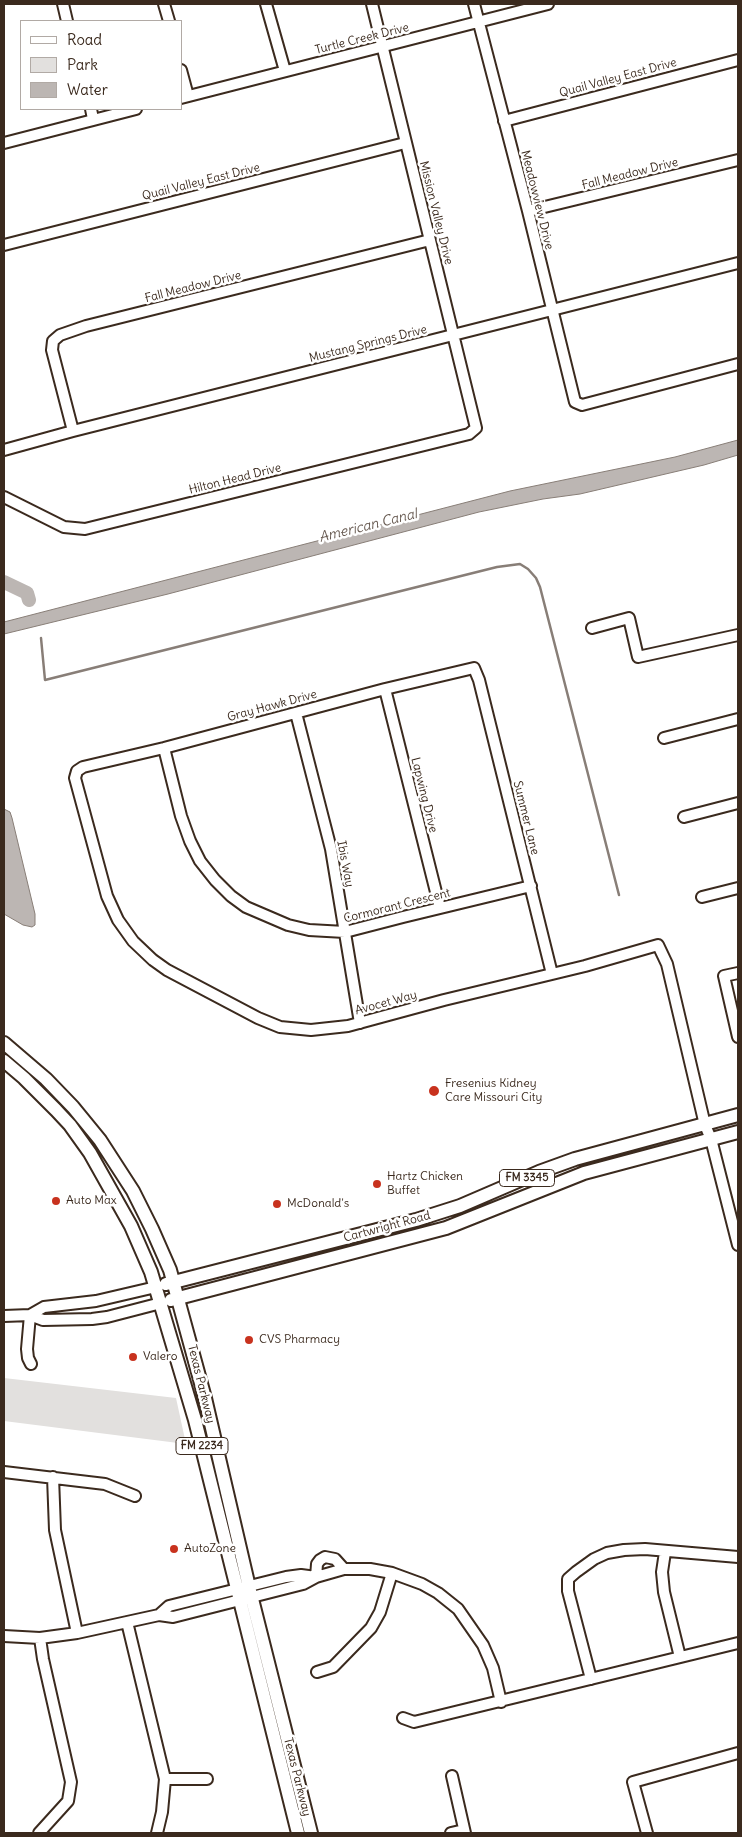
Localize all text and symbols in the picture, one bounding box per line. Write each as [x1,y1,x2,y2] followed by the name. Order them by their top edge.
[20,20,182,110] legend
[314,20,410,58] street label: Turtle Creek Drive
[67,30,102,49] text: Road
[67,55,98,74] text: Park
[558,55,678,101] street label: Quail Valley East Drive
[67,80,108,99] text: Water
[518,149,556,251] street label: Meadowview Drive
[580,155,680,193] street label: Fall Meadow Drive
[141,160,261,204] street label: Quail Valley East Drive
[416,160,456,266] street label: Mission Valley Drive
[143,268,243,306] street label: Fall Meadow Drive
[308,322,428,366] street label: Mustang Springs Drive
[187,461,283,497] street label: Hilton Head Drive
[317,506,419,546] water label: American Canal
[226,687,318,725] street label: Gray Hawk Drive
[408,756,440,834] street label: Lapwing Drive
[510,780,542,856] street label: Summer Lane
[333,840,357,888] street label: Ibis Way
[342,886,452,926] street label: Cormorant Crescent
[353,988,419,1018] street label: Avocet Way
[445,1077,542,1105] place label: Fresenius Kidney Care Missouri City
[427,1084,441,1098] marker: Fresenius Kidney Care Missouri City
[387,1170,463,1198] place label: Hartz Chicken Buffet
[500,1170,554,1186] road number: FM 3345
[371,1178,383,1190] marker: Hartz Chicken Buffet
[66,1194,117,1208] place label: Auto Max
[50,1195,62,1207] marker: Auto Max
[287,1197,349,1211] place label: McDonald's
[271,1198,283,1210] marker: McDonald's
[342,1209,432,1245] street label: Cartwright Road
[259,1333,340,1347] place label: CVS Pharmacy
[243,1334,255,1346] marker: CVS Pharmacy
[184,1343,218,1425] street label: Texas Parkway
[143,1350,178,1364] place label: Valero
[127,1351,139,1363] marker: Valero
[176,1438,228,1454] road number: FM 2234
[184,1542,236,1556] place label: AutoZone
[168,1543,180,1555] marker: AutoZone
[280,1736,314,1818] street label: Texas Parkway

